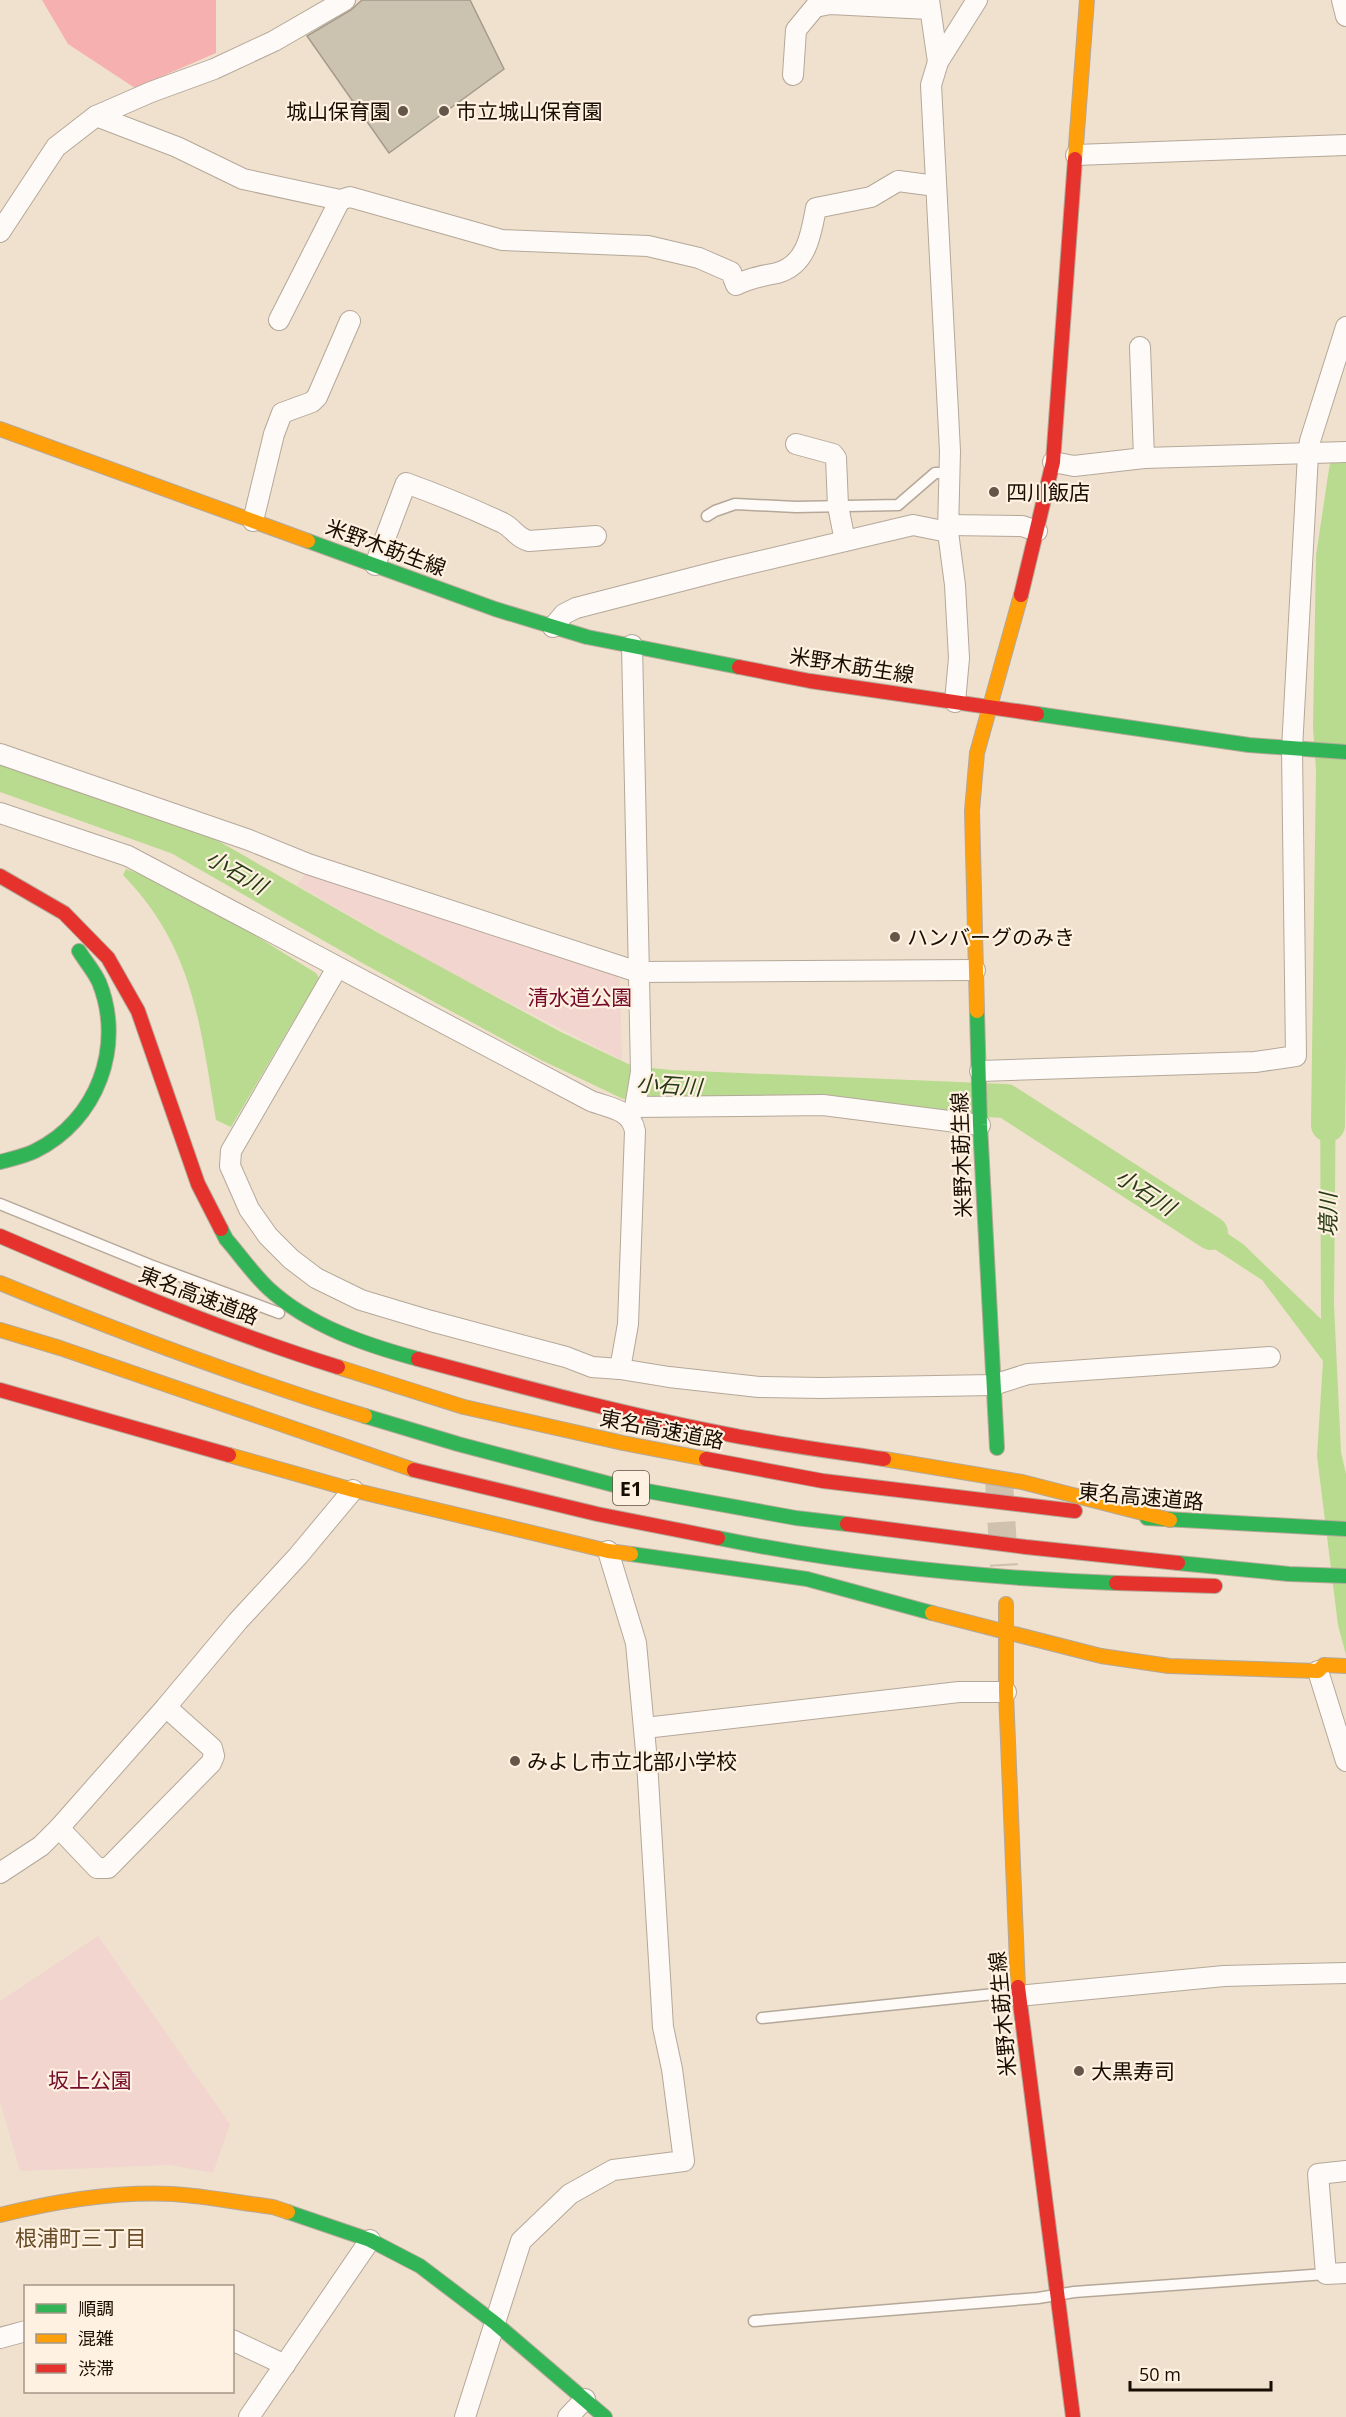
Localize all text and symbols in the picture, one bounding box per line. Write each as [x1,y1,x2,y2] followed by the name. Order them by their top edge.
[286,97,391,125] place label: 城山保育園
[456,97,603,125] place label: 市立城山保育園
[396,104,410,118] marker: 城山保育園
[437,104,451,118] marker: 市立城山保育園
[1006,478,1090,506] place label: 四川飯店
[987,485,1001,499] marker: 四川飯店
[322,512,450,582] street label: 米野木莇生線
[788,641,916,689] street label: 米野木莇生線
[201,842,275,901] water label: 小石川
[907,923,1075,951] place label: ハンバーグのみき
[888,930,902,944] marker: ハンバーグのみき
[528,983,633,1011] park label: 清水道公園
[635,1067,705,1101] water label: 小石川
[945,1092,977,1218] street label: 米野木莇生線
[1110,1160,1184,1223] water label: 小石川
[1312,1191,1342,1237] water label: 境川
[135,1259,263,1331] street label: 東名高速道路
[597,1403,727,1455] street label: 東名高速道路
[613,1471,649,1505] road number: E1
[1077,1477,1205,1515] street label: 東名高速道路
[527,1747,737,1775] place label: みよし市立北部小学校
[508,1754,522,1768] marker: みよし市立北部小学校
[983,1950,1021,2078] street label: 米野木莇生線
[1091,2057,1175,2085] place label: 大黒寿司
[1072,2064,1086,2078] marker: 大黒寿司
[48,2066,132,2094] park label: 坂上公園
[15,2222,147,2252] district label: 根浦町三丁目
[24,2285,234,2393] legend
[78,2296,114,2320] text: 順調
[78,2326,114,2350] text: 混雑
[1130,2354,1271,2392] scale bar
[78,2356,114,2380] text: 渋滞
[1139,2362,1181,2386] text: 50 m

